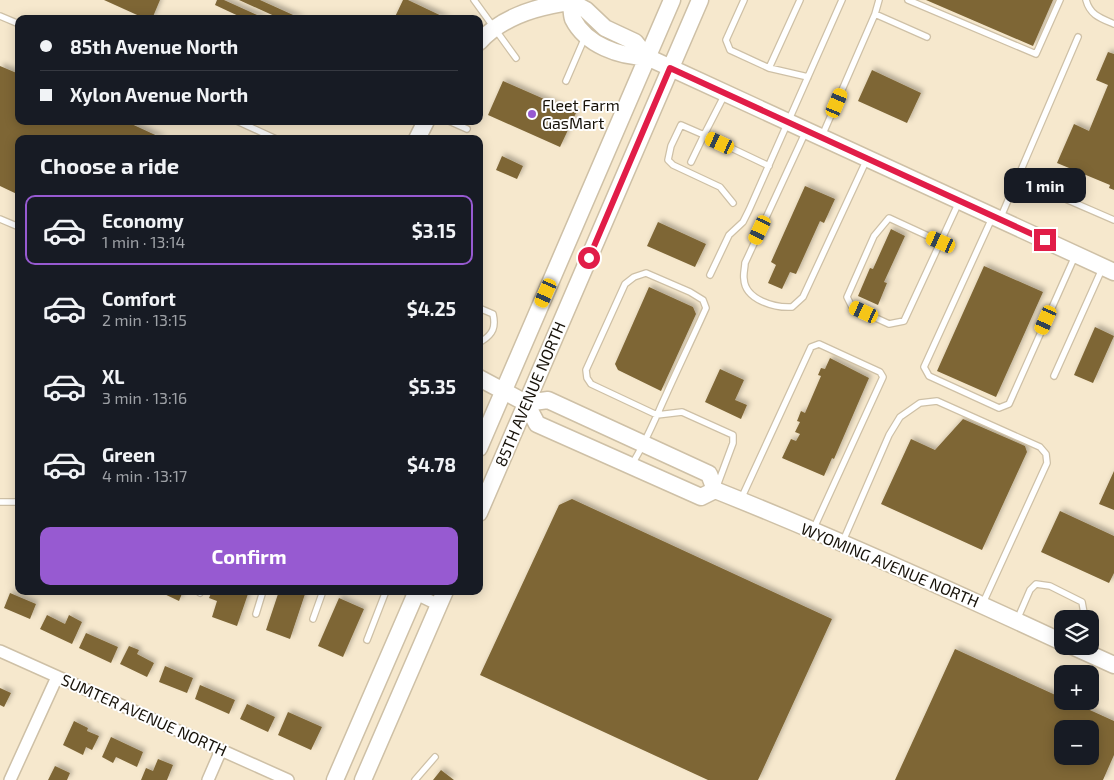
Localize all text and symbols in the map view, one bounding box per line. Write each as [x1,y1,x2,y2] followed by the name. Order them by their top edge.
[70,35,238,58] text: 85th Avenue North
[70,83,248,106] text: Xylon Avenue North
[824,86,849,120] car
[542,95,620,132] place label: Fleet Farm GasMart
[526,108,538,120] marker: Fleet Farm GasMart
[703,130,736,156] car
[40,152,179,178] text: Choose a ride
[1004,168,1086,202] callout: 1 min
[1026,176,1064,195] text: 1 min
[42,208,87,253] icon: car
[102,209,184,232] text: Economy
[746,213,773,247] car
[412,219,456,242] text: $3.15
[924,229,957,255] car
[1034,229,1056,251] route end
[102,232,185,251] text: 1 min · 13:14
[578,247,600,269] route start
[533,276,558,310] car
[42,286,87,331] icon: car
[102,287,176,310] text: Comfort
[407,297,456,320] text: $4.25
[847,299,880,325] car
[1033,303,1058,337] car
[102,310,187,329] text: 2 min · 13:15
[490,318,569,469] street label: 85TH AVENUE NORTH
[42,364,87,409] icon: car
[102,365,124,388] text: XL
[409,375,456,398] text: $5.35
[102,388,187,407] text: 3 min · 13:16
[42,442,87,487] icon: car
[102,443,155,466] text: Green
[407,453,456,476] text: $4.78
[102,466,187,485] text: 4 min · 13:17
[798,518,982,611] street label: WYOMING AVENUE NORTH
[40,527,458,585] button: Confirm
[1054,610,1099,765] map controls
[1054,610,1099,655] button: layers
[1054,665,1099,710] button: +
[58,669,230,760] street label: SUMTER AVENUE NORTH
[1054,720,1099,765] button: −

